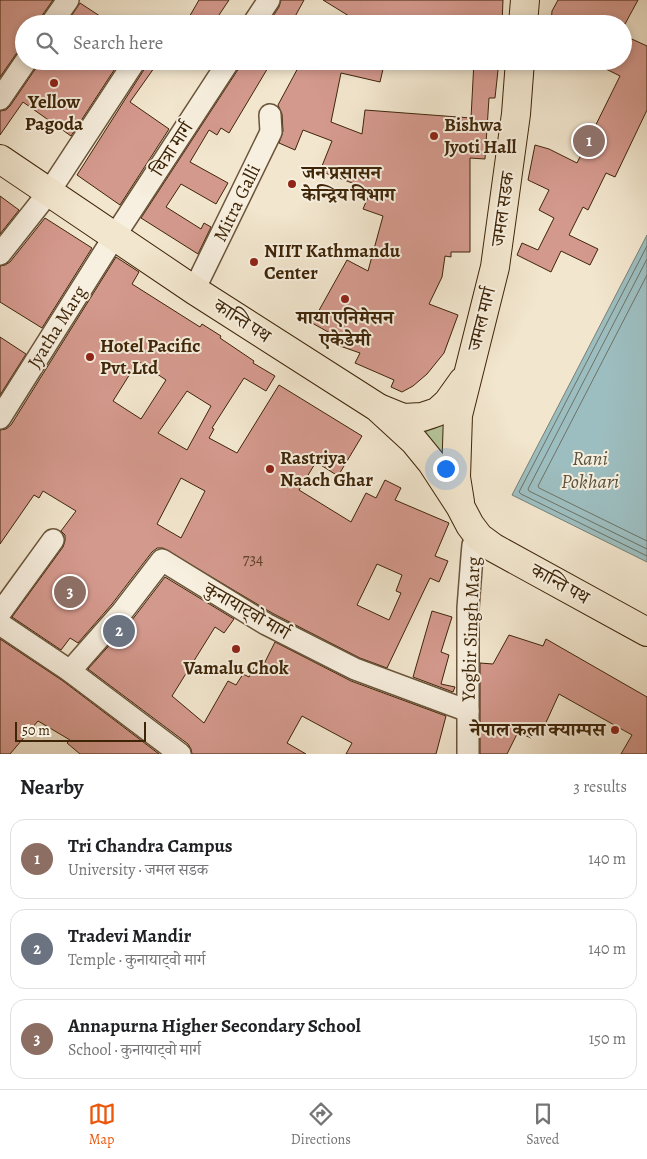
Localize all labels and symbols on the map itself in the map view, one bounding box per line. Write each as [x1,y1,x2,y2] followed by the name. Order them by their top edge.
[48,77,60,89] marker: Yellow Pagoda
[25,89,84,137] place label: Yellow Pagoda
[444,112,516,160] place label: Bishwa Jyoti Hall
[144,116,200,182] street label: चित्रा मार्ग
[573,122,605,160] pin: 1
[428,130,440,142] marker: Bishwa Jyoti Hall
[207,160,267,246] street label: Mitra Galli
[300,160,396,208] place label: जन प्रसासन केन्द्रिय विभाग
[485,169,521,249] street label: जमल सडक
[286,178,298,190] marker: जन प्रसासन केन्द्रिय विभाग
[264,238,401,286] place label: NIIT Kathmandu Center
[248,256,260,268] marker: NIIT Kathmandu Center
[21,280,93,373] street label: Jyatha Marg
[461,283,503,355] street label: जमल मार्ग
[208,292,276,350] street label: कान्ति पथ
[339,293,351,305] marker: माया एनिमेसन एकेडेमी
[295,305,395,353] place label: माया एनिमेसन एकेडेमी
[100,333,200,381] place label: Hotel Pacific Pvt.Ltd
[84,351,96,363] marker: Hotel Pacific Pvt.Ltd
[280,445,373,493] place label: Rastriya Naach Ghar
[561,445,619,495] water label: Rani Pokhari
[433,456,459,482] your location
[264,463,276,475] marker: Rastriya Naach Ghar
[243,548,263,570] house number: 734
[455,556,487,703] street label: Yogbir Singh Marg
[525,557,595,611] street label: कान्ति पथ
[54,573,86,611] pin: 3
[198,575,296,647] street label: कुनायाट्वो मार्ग
[103,612,135,650] pin: 2
[230,643,242,655] marker: Vamalu Chok
[182,655,289,681] place label: Vamalu Chok
[468,717,607,743] place label: नेपाल कला क्याम्पस
[15,719,146,742] scale bar
[609,724,621,736] marker: नेपाल कला क्याम्पस

